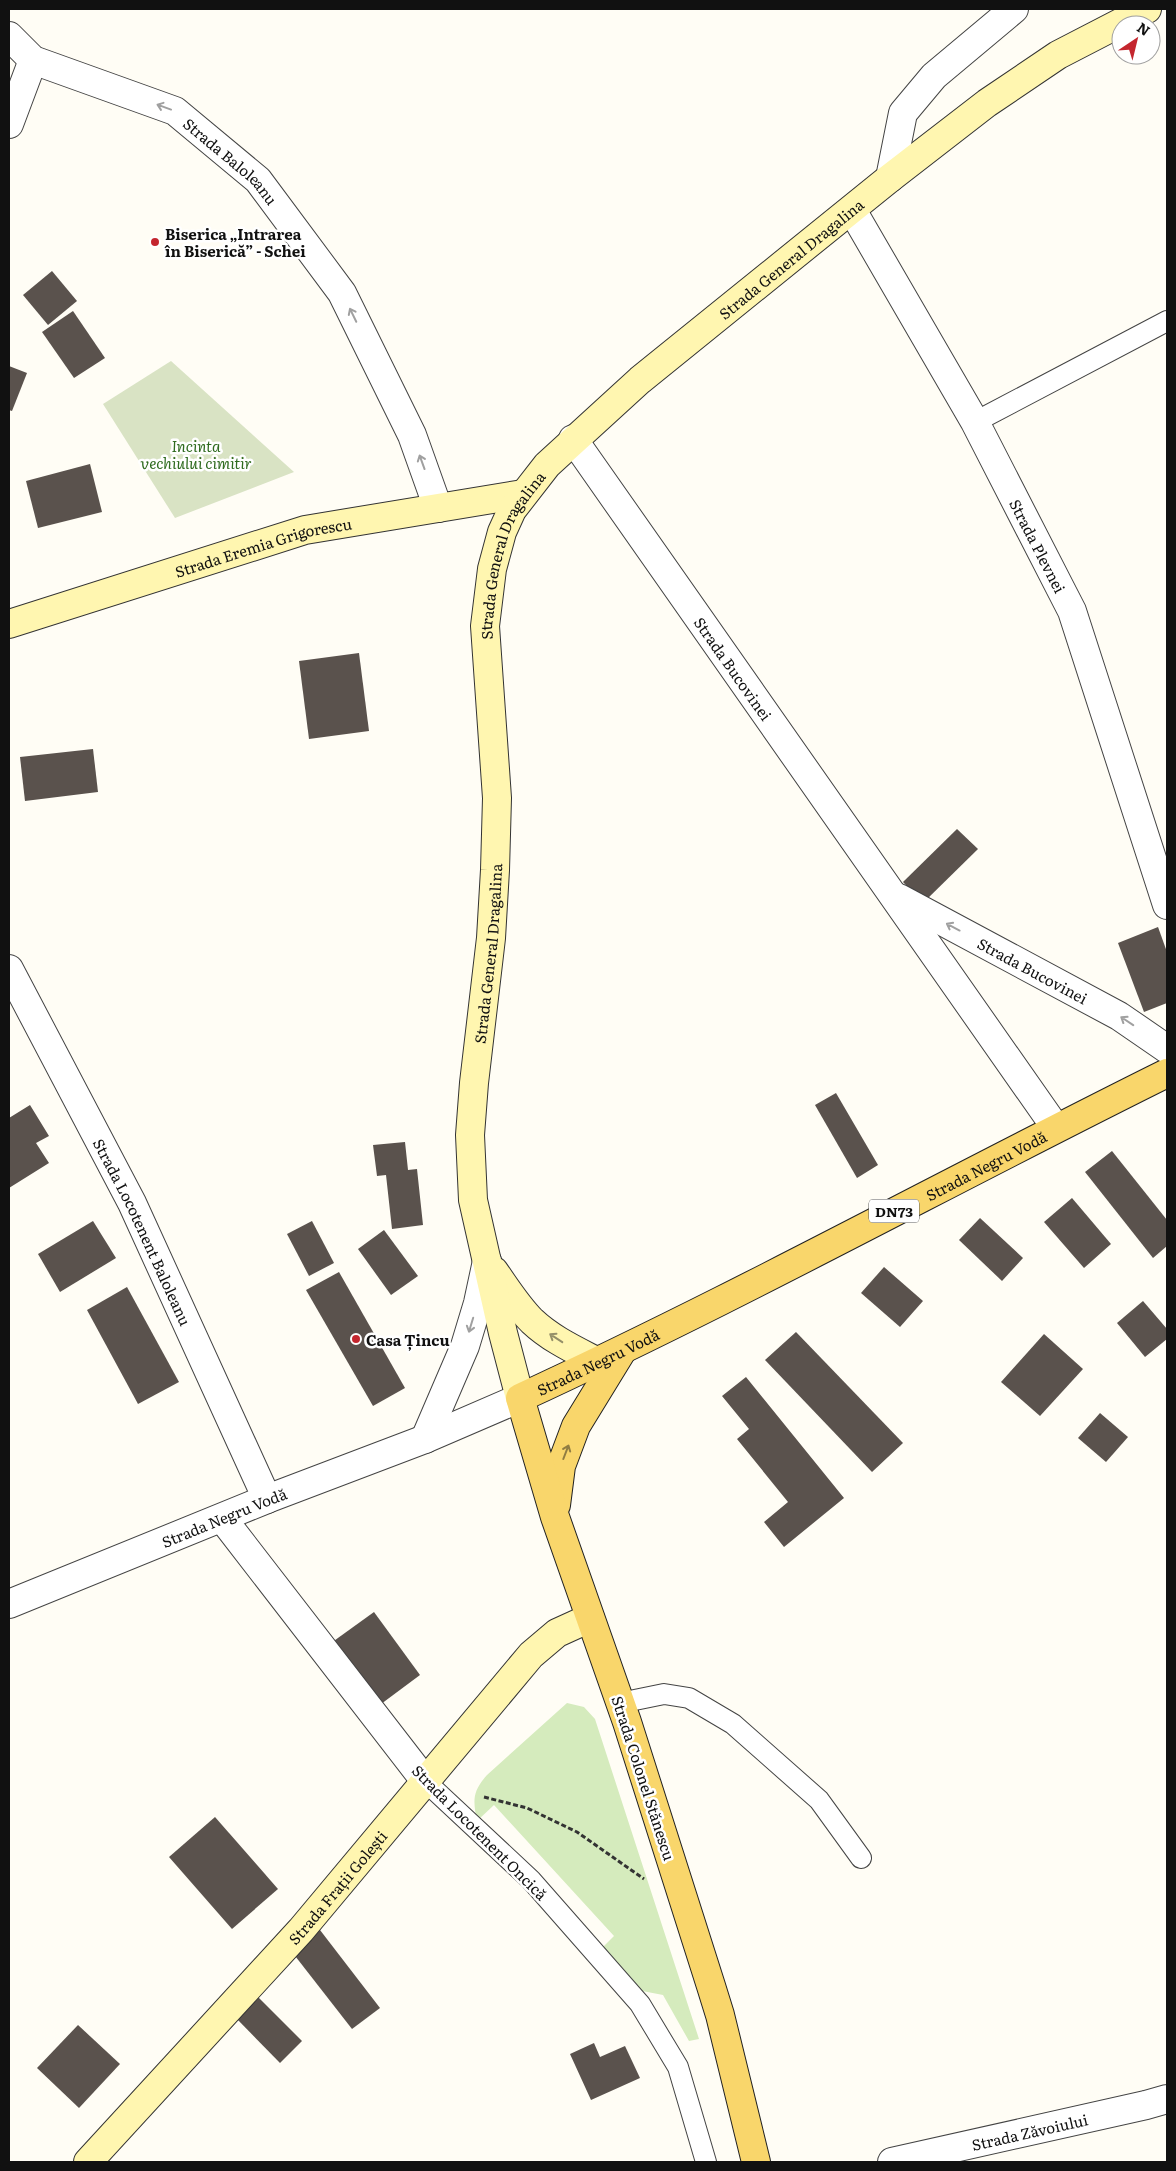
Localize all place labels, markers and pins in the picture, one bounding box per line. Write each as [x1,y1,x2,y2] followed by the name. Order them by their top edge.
[164,222,306,262] place label: Biserica „Intrarea în Biserică” - Schei
[149,236,161,248] marker: Biserica „Intrarea în Biserică” - Schei
[366,1328,450,1351] place label: Casa Țincu
[350,1333,362,1345] marker: Casa Țincu

